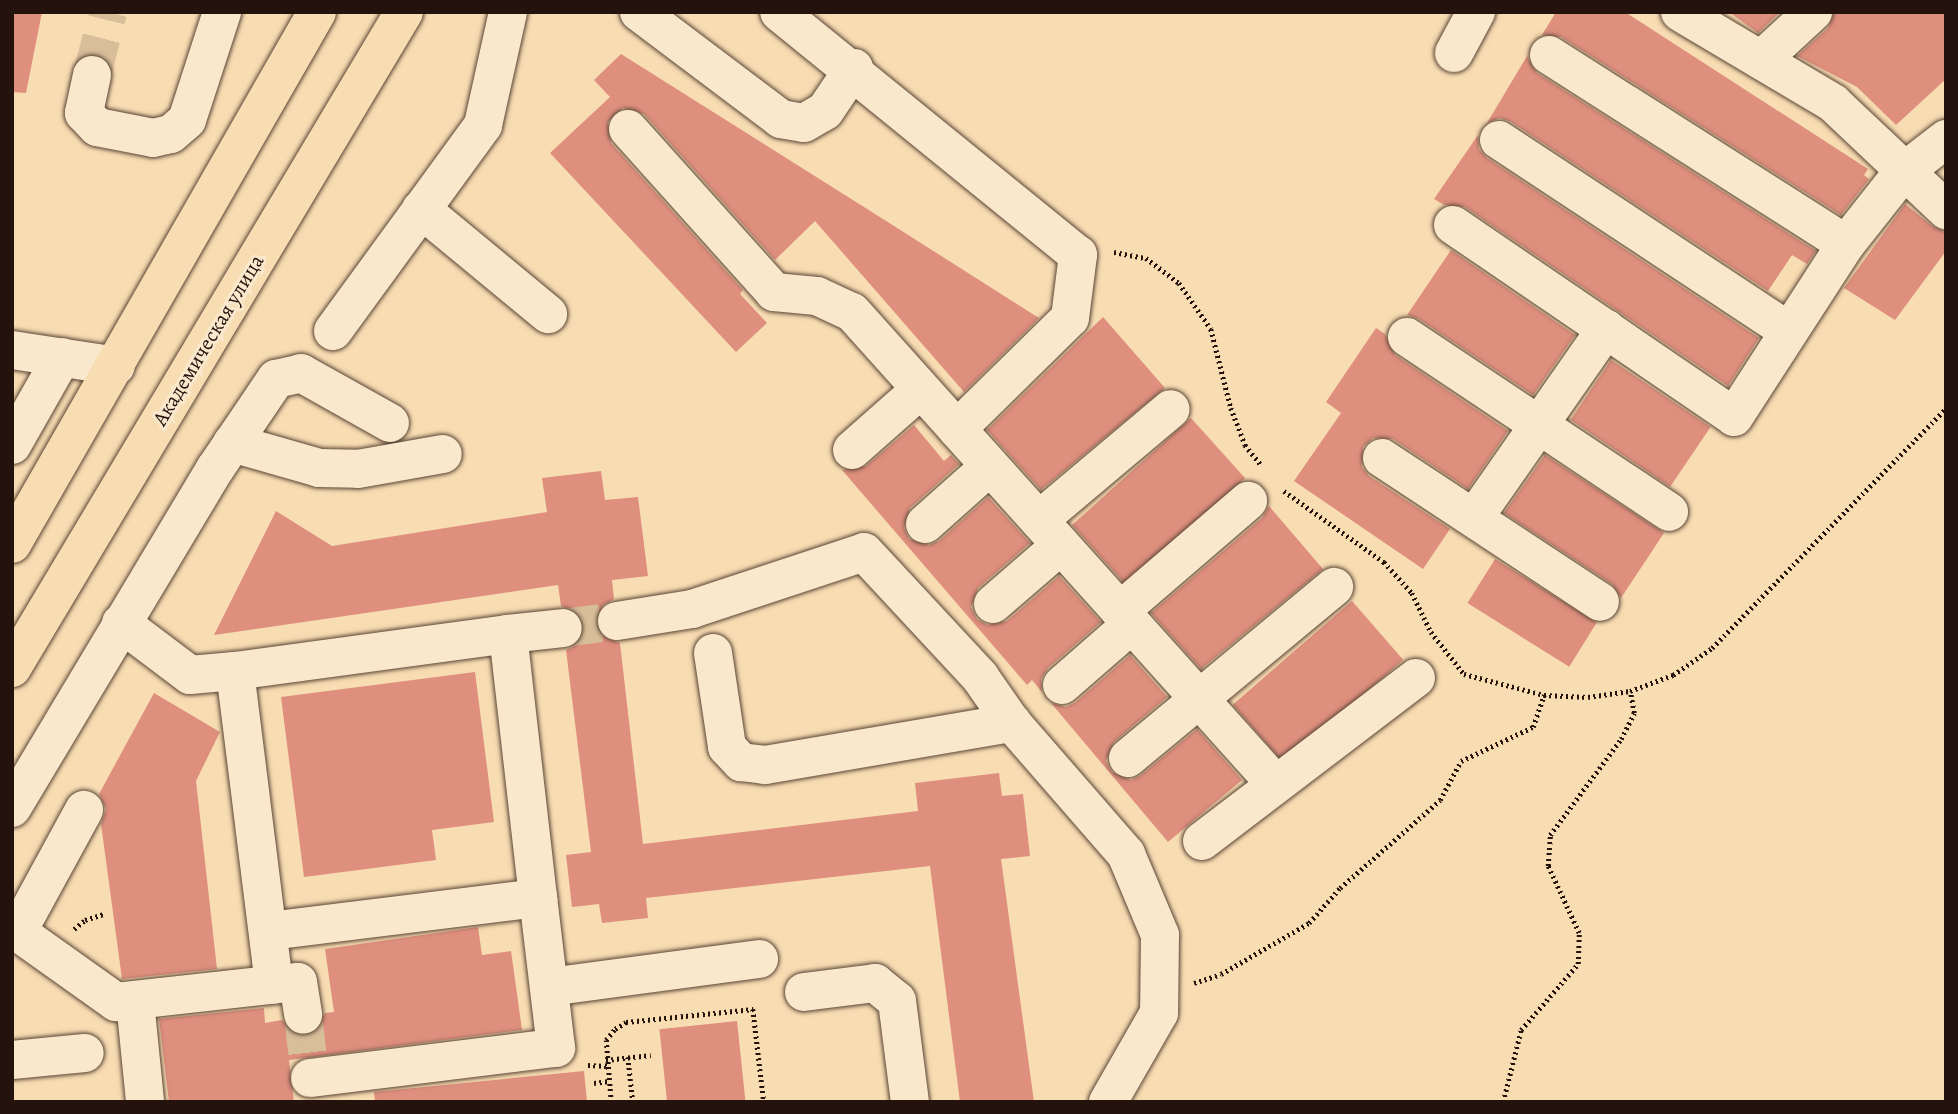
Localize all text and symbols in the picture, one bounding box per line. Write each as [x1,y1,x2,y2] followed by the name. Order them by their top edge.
[147,250,269,430] street label: Академическая улица

